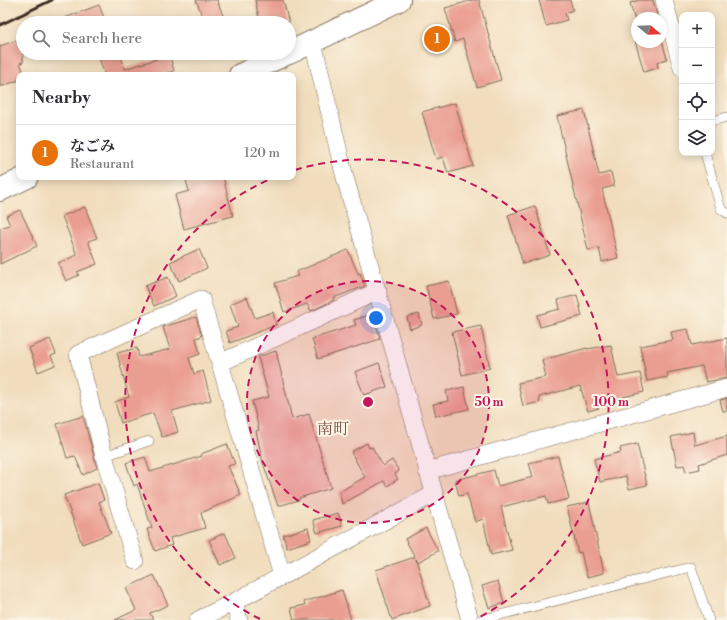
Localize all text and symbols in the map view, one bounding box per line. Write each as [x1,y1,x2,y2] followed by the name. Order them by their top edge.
[631,12,667,48] north arrow
[679,12,715,156] map controls
[679,12,715,48] button: +
[16,16,296,60] search box
[424,24,450,54] pin: 1
[30,27,52,49] icon: search
[62,29,142,48] text: Search here
[679,48,715,84] button: −
[679,84,715,120] button: locate
[32,87,91,109] text: Nearby
[679,120,715,156] button: layers
[70,137,115,156] text: なごみ
[42,145,48,161] text: 1
[244,145,280,161] text: 120 m
[70,156,135,172] text: Restaurant
[366,308,386,328] your location
[361,395,375,409] centre of rings
[474,395,504,410] text: 50 m
[593,395,629,410] text: 100 m
[317,419,349,439] district label: 南町

